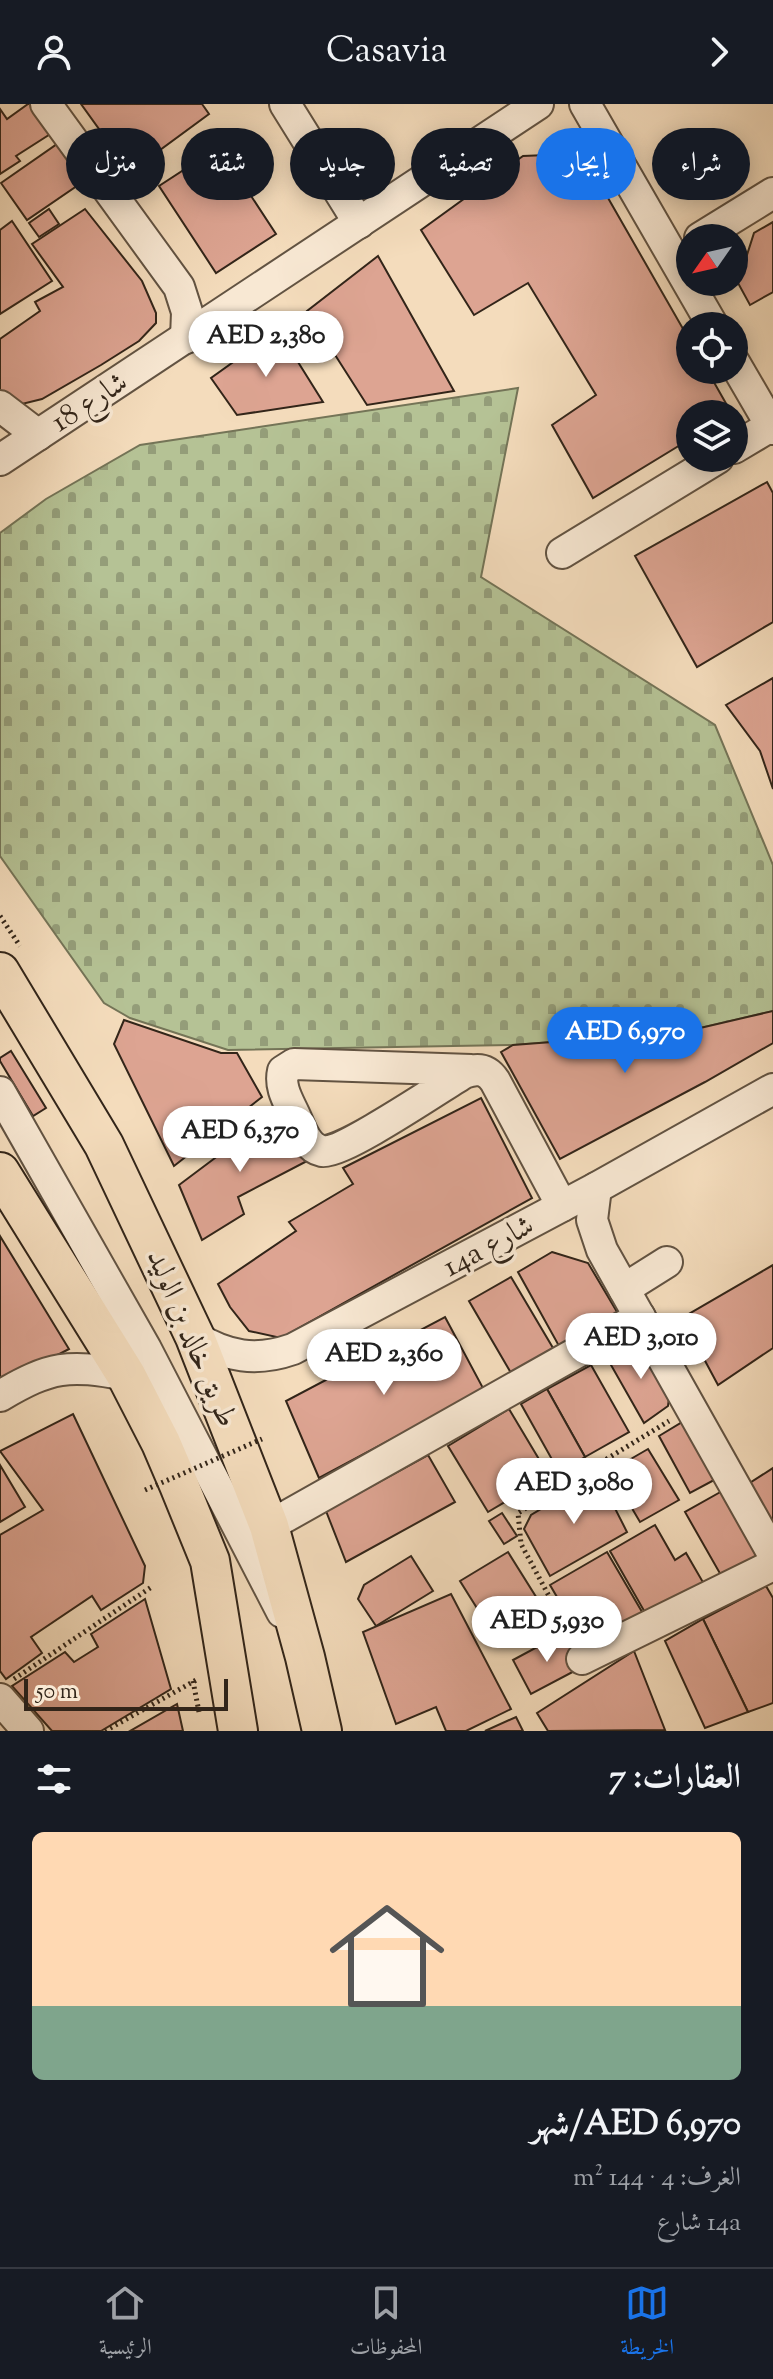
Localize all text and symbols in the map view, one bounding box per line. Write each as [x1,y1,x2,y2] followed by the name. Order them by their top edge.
[326,26,447,78] text: Casavia
[32,30,76,74] icon: person
[697,30,741,74] icon: forward
[66,128,165,200] chip: منزل
[181,128,274,200] chip: شقة
[290,128,395,200] chip: جديد
[411,128,520,200] chip: تصفية
[536,128,636,200] chip: إيجار
[652,128,750,200] chip: شراء
[676,224,748,296] north arrow
[676,224,748,472] map controls
[174,311,358,379] pin: AED 2,380
[676,312,748,384] button: locate
[207,318,325,355] text: AED 2,380
[44,362,138,445] street label: شارع 18
[676,400,748,472] button: layers
[533,1007,717,1075] pin: AED 6,970
[565,1014,685,1051] text: AED 6,970
[148,1106,332,1174] pin: AED 6,370
[181,1113,299,1150] text: AED 6,370
[436,1205,543,1290] street label: 14a شارع
[134,1244,247,1434] street label: طريق خالد بن الوليد
[549,1313,733,1381] pin: AED 3,010
[583,1320,699,1357] text: AED 3,010
[292,1329,476,1397] pin: AED 2,360
[325,1336,443,1373] text: AED 2,360
[482,1458,666,1526] pin: AED 3,080
[514,1465,634,1502] text: AED 3,080
[455,1596,639,1664] pin: AED 5,930
[490,1603,604,1640] text: AED 5,930
[24,1675,228,1711] scale bar
[36,1677,78,1709] text: 50 m
[609,1754,741,1803] text: العقارات: 7
[32,1757,76,1801] icon: filters
[315,1884,459,2028] icon: home
[531,2101,741,2150] text: AED 6,970/شهر
[573,2160,741,2197] text: الغرف: 4 · 144 m²
[656,2205,741,2242] text: 14a شارع
[99,2281,152,2368] tab: الرئيسية
[350,2281,422,2368] tab: المحفوظات
[620,2281,674,2368] tab: الخريطة

